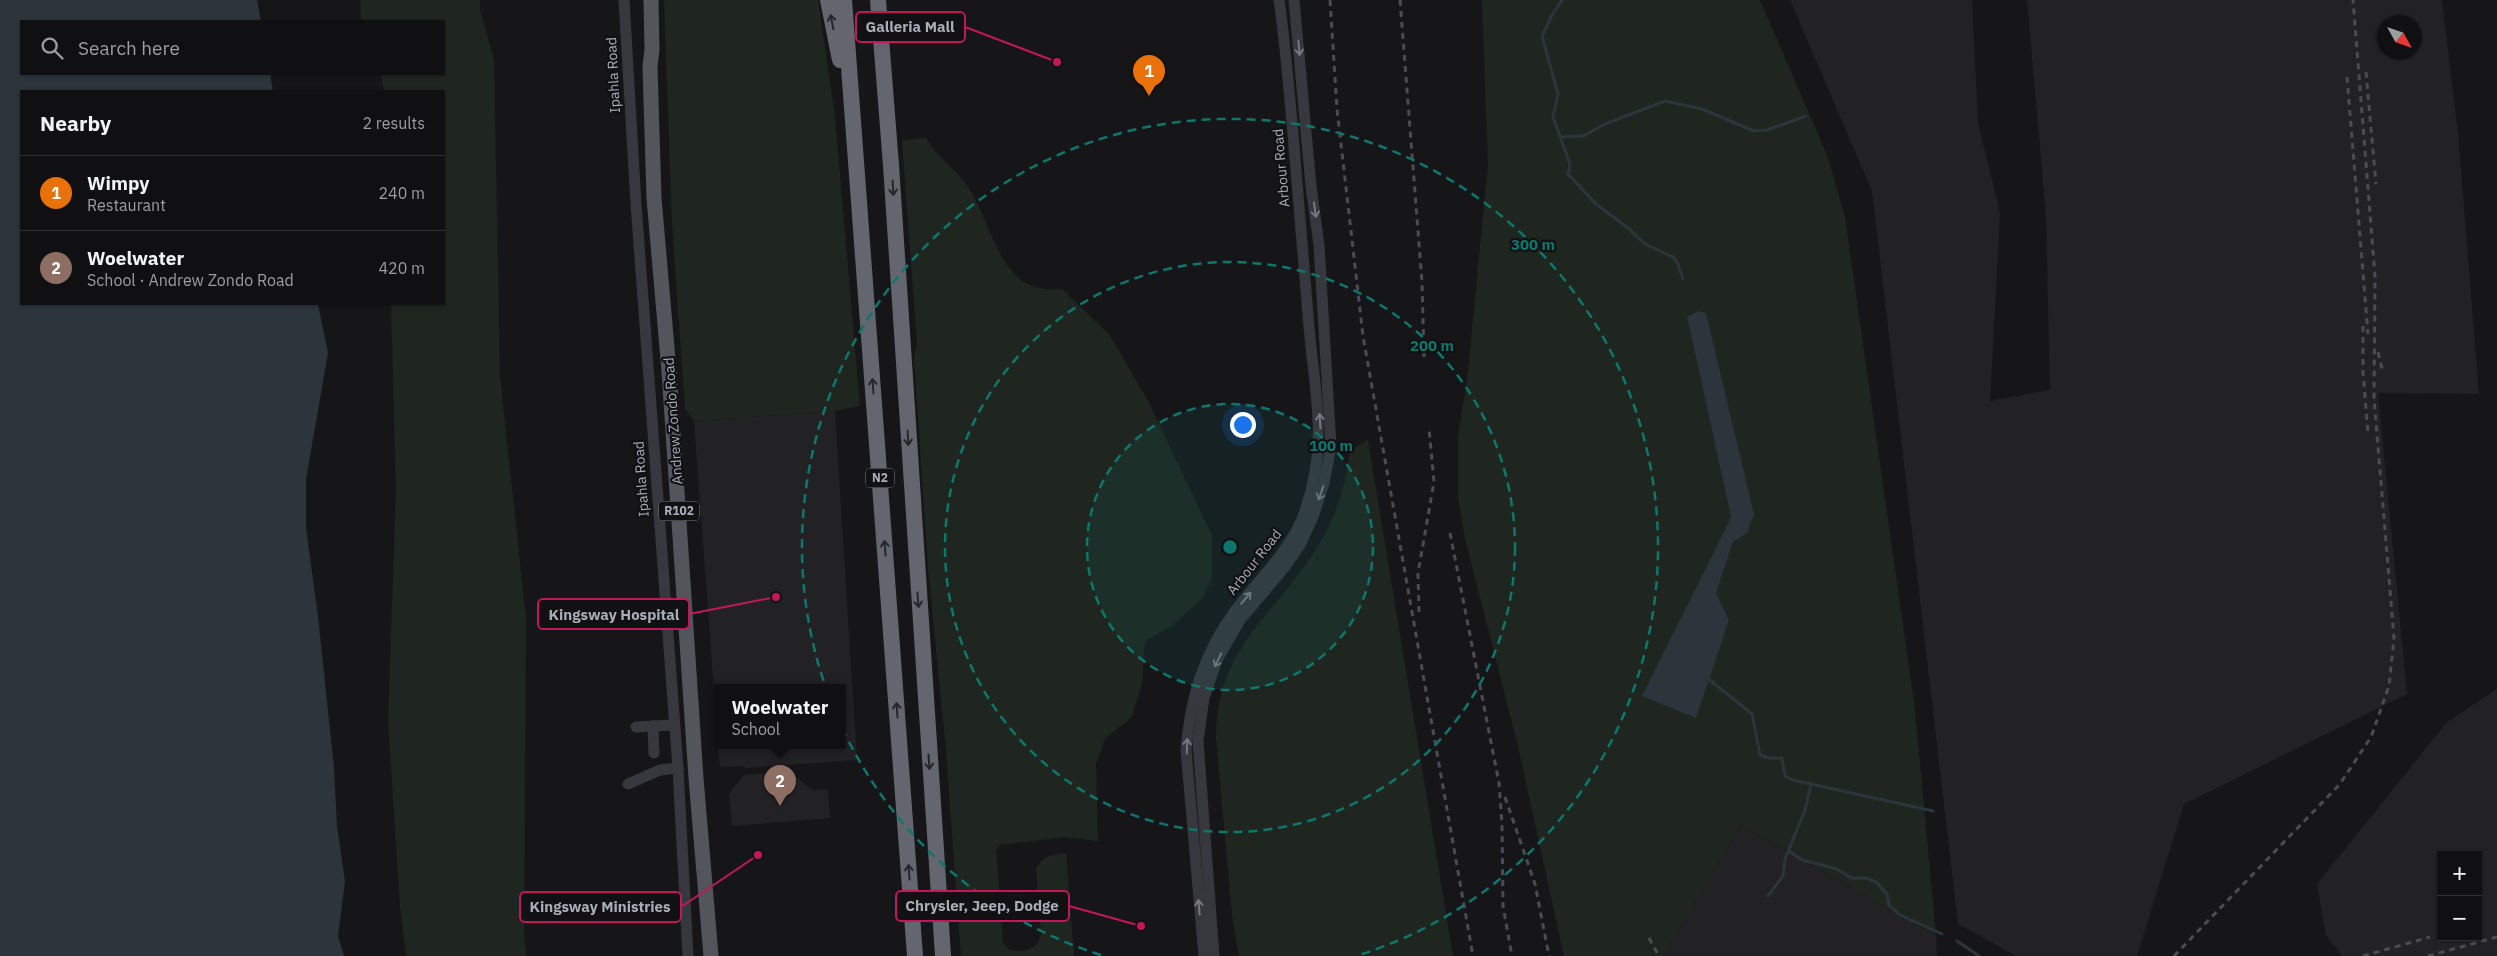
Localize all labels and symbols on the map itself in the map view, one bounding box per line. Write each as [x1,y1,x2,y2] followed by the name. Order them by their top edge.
[856,12,965,42] callout: Galleria Mall
[827,14,837,30] one-way arrow
[2377,15,2422,60] north arrow
[866,17,955,36] text: Galleria Mall
[602,37,624,113] street label: Ipahla Road
[1294,40,1304,56] one-way arrow
[1133,55,1165,96] pin: 1
[1269,128,1293,208] street label: Arbour Road
[888,180,897,196] one-way arrow
[1310,202,1320,218] one-way arrow
[1511,235,1555,254] text: 300 m
[1410,336,1454,355] text: 200 m
[660,357,686,485] street label: Andrew Zondo Road
[869,379,878,395] one-way arrow
[1230,412,1256,438] your location
[1315,413,1324,429] one-way arrow
[903,429,912,445] one-way arrow
[1309,436,1353,455] text: 100 m
[629,441,653,517] street label: Ipahla Road
[866,468,894,488] road number: N2
[1316,485,1325,501] one-way arrow
[659,502,699,520] road number: R102
[1223,525,1285,599] street label: Arbour Road
[1221,538,1239,556] centre of rings
[880,541,890,557] one-way arrow
[914,592,923,608] one-way arrow
[1240,592,1251,605] one-way arrow
[538,599,689,629] callout: Kingsway Hospital
[549,605,680,624] text: Kingsway Hospital
[1213,652,1222,667] one-way arrow
[892,703,901,719] one-way arrow
[1182,738,1191,754] one-way arrow
[925,754,934,770] one-way arrow
[764,765,796,806] pin: 2
[904,865,914,881] one-way arrow
[896,891,1069,921] callout: Chrysler, Jeep, Dodge
[520,892,681,922] callout: Kingsway Ministries
[905,896,1059,915] text: Chrysler, Jeep, Dodge
[529,897,671,916] text: Kingsway Ministries
[1194,900,1204,916] one-way arrow

